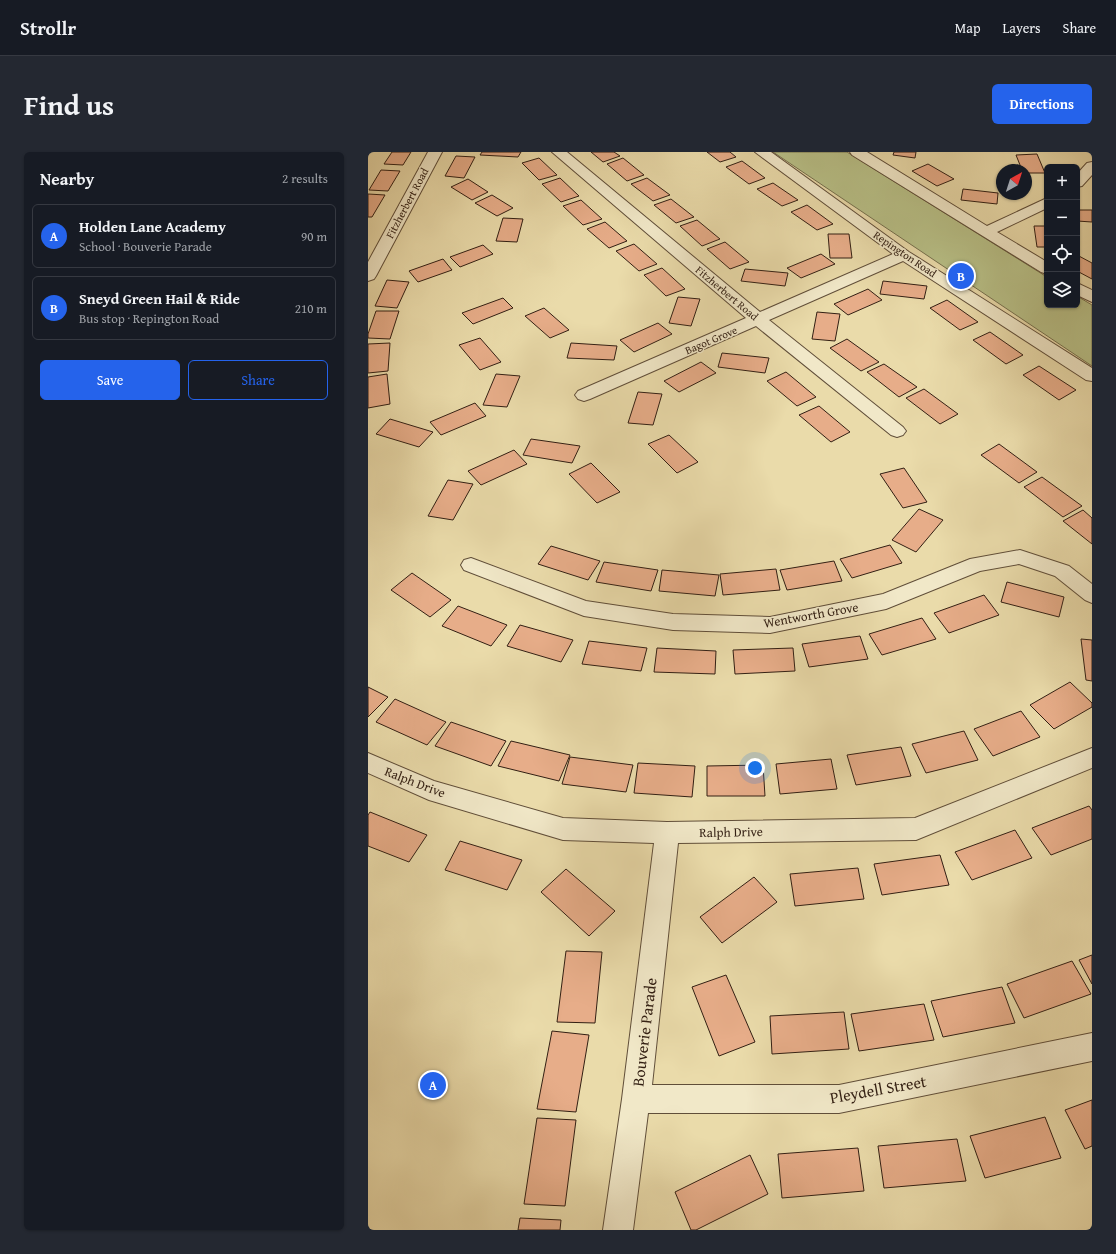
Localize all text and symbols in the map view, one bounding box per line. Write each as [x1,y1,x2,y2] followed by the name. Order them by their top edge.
[20,14,76,42] text: Strollr
[955,18,981,38] text: Map
[1003,18,1041,38] text: Layers
[1063,18,1096,38] text: Share
[24,84,114,125] text: Find us
[992,84,1092,124] button: Directions
[996,164,1032,200] north arrow
[1044,164,1080,308] map controls
[1044,164,1080,200] button: +
[382,165,432,241] street label: Fitzherbert Road
[40,166,94,191] text: Nearby
[282,169,328,188] text: 2 results
[1044,200,1080,236] button: −
[79,216,226,237] text: Holden Lane Academy
[50,227,58,246] text: A
[301,227,327,246] text: 90 m
[870,227,940,281] street label: Repington Road
[1044,236,1080,272] button: locate
[79,237,212,256] text: School · Bouverie Parade
[948,261,974,291] pin: B
[692,262,762,324] street label: Fitzherbert Road
[1044,272,1080,308] button: layers
[79,288,240,309] text: Sneyd Green Hail & Ride
[50,299,58,318] text: B
[295,299,327,318] text: 210 m
[79,309,219,328] text: Bus stop · Repington Road
[682,322,740,358] street label: Bagot Grove
[40,360,180,400] button: Save
[188,360,328,400] button: Share
[762,597,860,633] street label: Wentworth Grove
[745,758,765,778] your location
[382,762,448,802] street label: Ralph Drive
[699,822,763,842] street label: Ralph Drive
[625,976,663,1088] street label: Bouverie Parade
[828,1069,928,1109] street label: Pleydell Street
[420,1070,446,1100] pin: A

